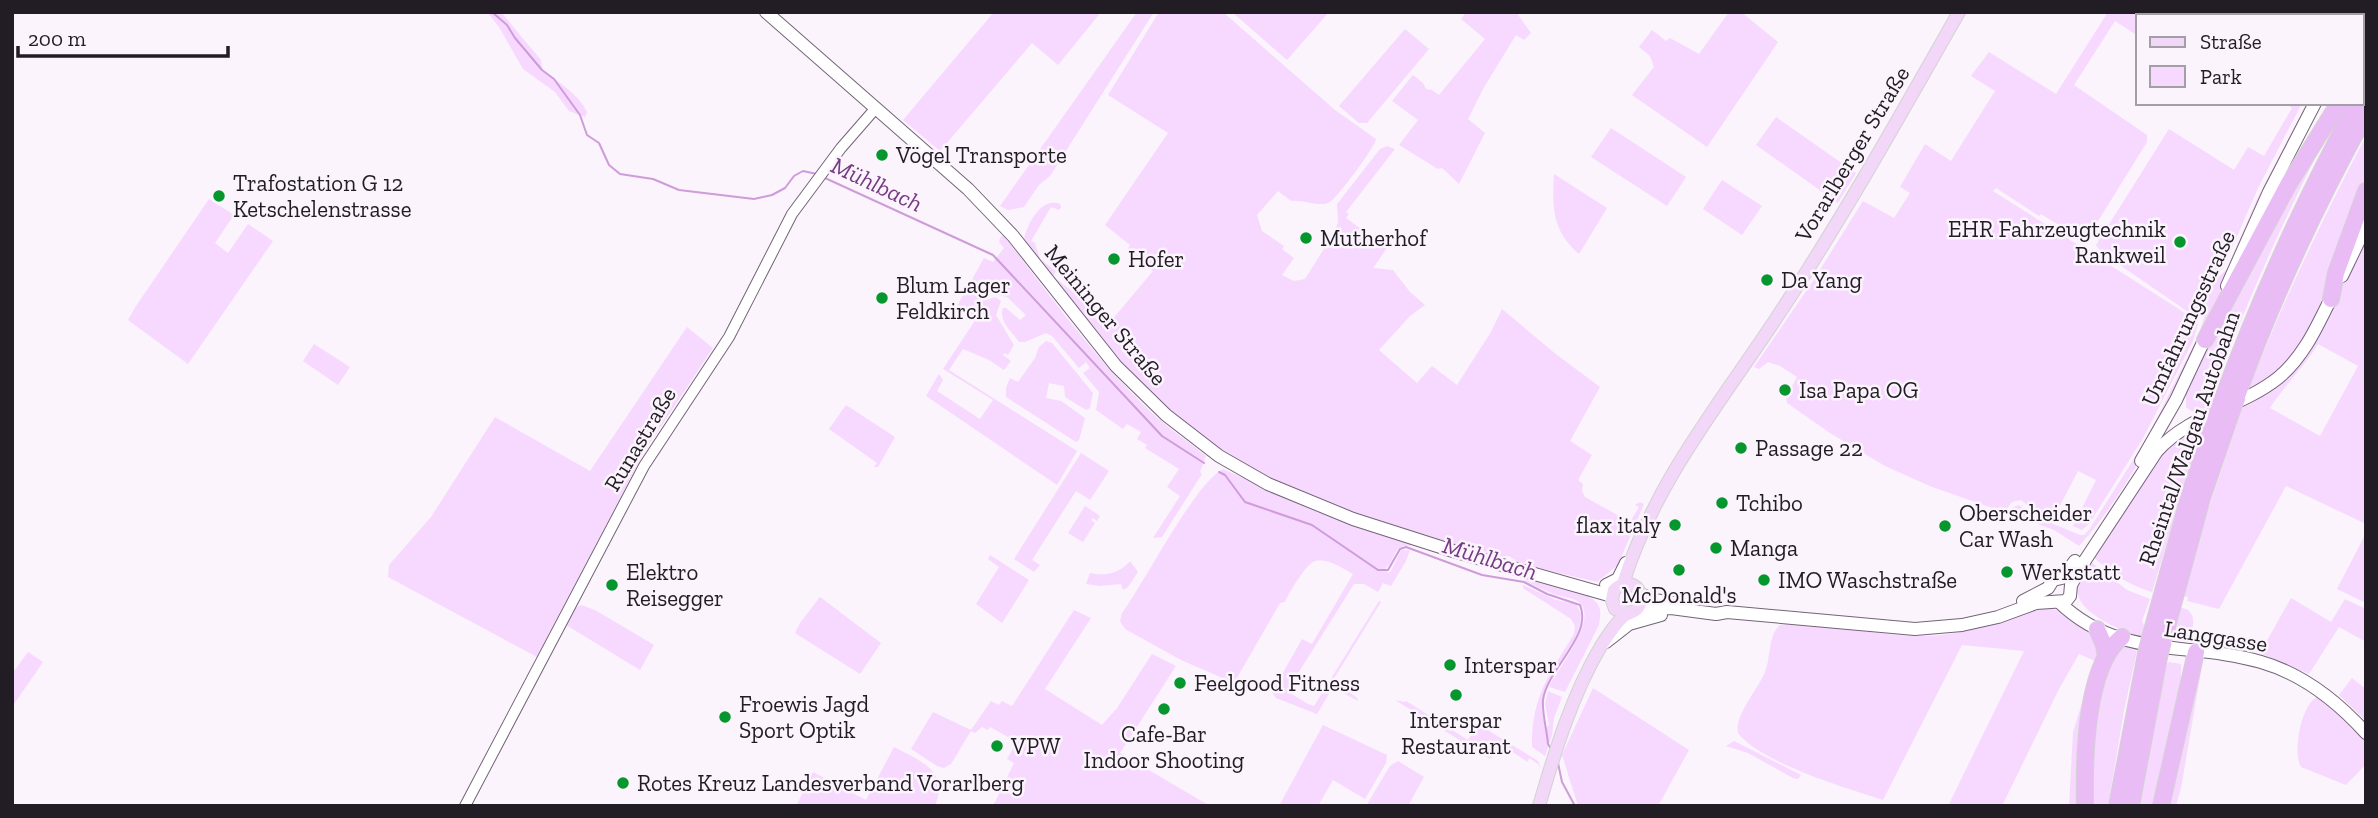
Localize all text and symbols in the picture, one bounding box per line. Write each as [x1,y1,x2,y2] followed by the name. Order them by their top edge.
[18,14,228,58] scale bar
[2136,14,2364,105] legend
[28,26,86,51] text: 200 m
[2200,29,2262,54] text: Straße
[1788,61,1915,248] street label: Vorarlberger Straße
[2200,64,2242,89] text: Park
[895,141,1067,169] place label: Vögel Transporte
[874,147,890,163] marker: Vögel Transporte
[827,150,927,218] water label: Mühlbach
[233,169,411,223] place label: Trafostation G 12 Ketschelenstrasse
[211,188,227,204] marker: Trafostation G 12 Ketschelenstrasse
[1948,215,2166,269] place label: EHR Fahrzeugtechnik Rankweil
[1320,224,1428,252] place label: Mutherhof
[2135,226,2241,410] street label: Umfahrungsstraße
[1298,230,1314,246] marker: Mutherhof
[2172,234,2188,250] marker: EHR Fahrzeugtechnik Rankweil
[1039,239,1173,391] street label: Meininger Straße
[1128,245,1184,273] place label: Hofer
[1106,251,1122,267] marker: Hofer
[1781,266,1862,294] place label: Da Yang
[896,271,1011,325] place label: Blum Lager Feldkirch
[1759,272,1775,288] marker: Da Yang
[874,290,890,306] marker: Blum Lager Feldkirch
[2132,307,2246,569] street label: Rheintal/Walgau Autobahn
[1799,376,1919,404] place label: Isa Papa OG
[598,382,682,496] street label: Runastraße
[1777,382,1793,398] marker: Isa Papa OG
[1755,434,1863,462] place label: Passage 22
[1733,440,1749,456] marker: Passage 22
[1736,489,1803,517] place label: Tchibo
[1714,495,1730,511] marker: Tchibo
[1959,499,2092,553] place label: Oberscheider Car Wash
[1576,511,1661,539] place label: flax italy
[1667,517,1683,533] marker: flax italy
[1937,518,1953,534] marker: Oberscheider Car Wash
[1439,530,1541,586] water label: Mühlbach
[1730,534,1798,562] place label: Manga
[1708,540,1724,556] marker: Manga
[626,558,724,612] place label: Elektro Reisegger
[2021,558,2121,586] place label: Werkstatt
[1671,562,1687,578] marker: McDonald's
[1999,564,2015,580] marker: Werkstatt
[1778,566,1957,594] place label: IMO Waschstraße
[1756,572,1772,588] marker: IMO Waschstraße
[604,577,620,593] marker: Elektro Reisegger
[1621,581,1737,609] place label: McDonald's
[2162,614,2270,658] street label: Langgasse
[1464,651,1557,679] place label: Interspar
[1442,657,1458,673] marker: Interspar
[1194,669,1360,697] place label: Feelgood Fitness
[1172,675,1188,691] marker: Feelgood Fitness
[1448,687,1464,703] marker: Interspar Restaurant
[739,690,869,744] place label: Froewis Jagd Sport Optik
[1156,701,1172,717] marker: Cafe-Bar Indoor Shooting
[1401,706,1511,760] place label: Interspar Restaurant
[717,709,733,725] marker: Froewis Jagd Sport Optik
[1084,720,1245,774] place label: Cafe-Bar Indoor Shooting
[1010,732,1061,760] place label: VPW
[989,738,1005,754] marker: VPW
[637,769,1024,797] place label: Rotes Kreuz Landesverband Vorarlberg
[615,775,631,791] marker: Rotes Kreuz Landesverband Vorarlberg

